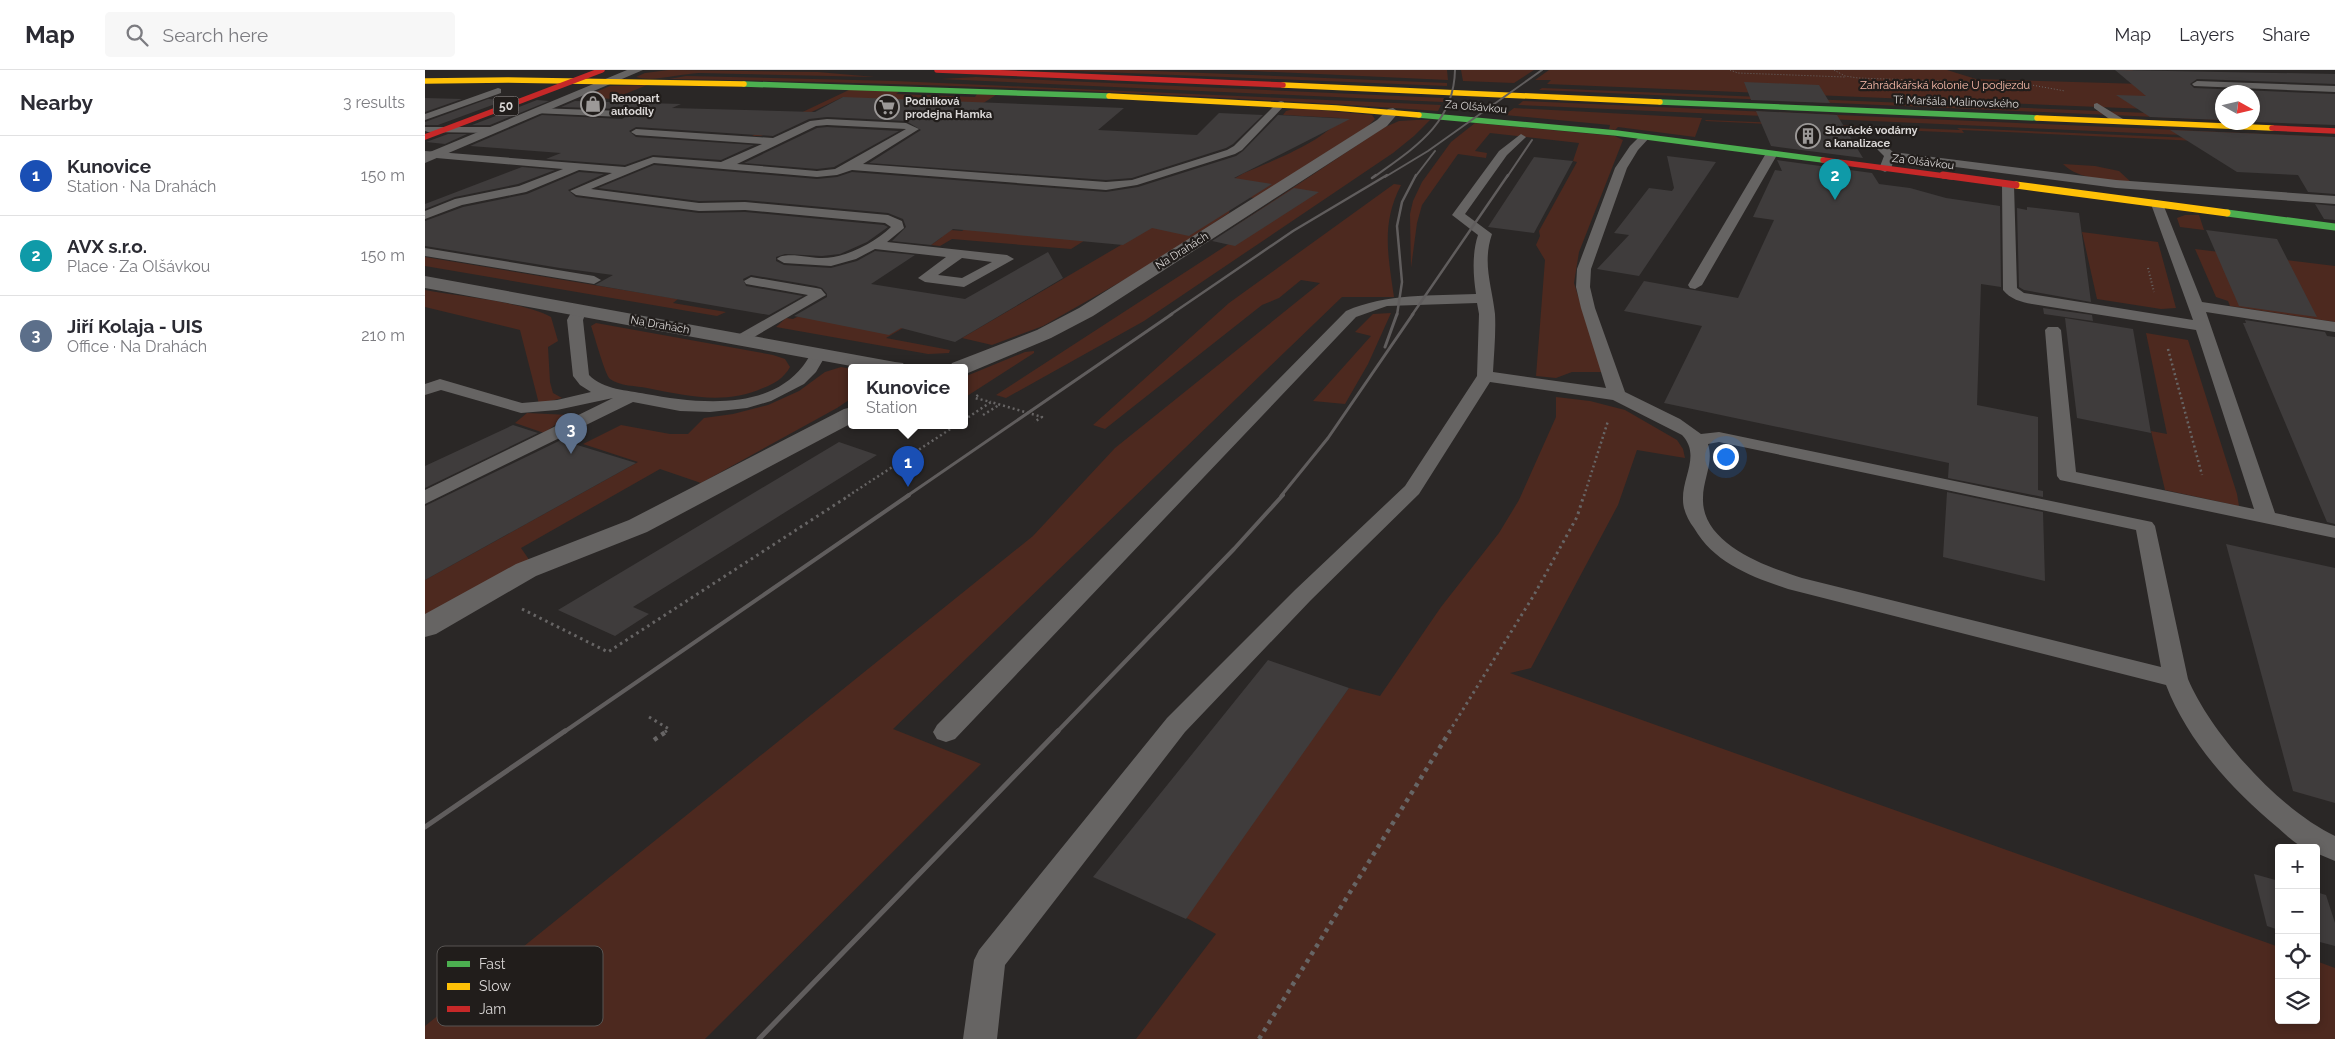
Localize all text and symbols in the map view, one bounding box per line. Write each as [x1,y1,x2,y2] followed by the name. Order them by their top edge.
[105,12,455,57] search box
[25,20,75,49] text: Map
[123,21,151,49] icon: search
[163,24,268,46] text: Search here
[2115,24,2151,45] text: Map
[2179,24,2234,45] text: Layers
[2262,24,2310,45] text: Share
[1860,79,2030,92] park label: Zahrádkářská kolonie U podjezdu
[2215,85,2260,130] north arrow
[20,90,93,115] text: Nearby
[580,91,606,117] shop icon: Renopart autodíly
[611,92,661,118] place label: Renopart autodíly
[343,93,405,112] text: 3 results
[1893,93,2020,111] street label: Tř. Maršála Malinovského
[874,94,900,120] supermarket icon: Podniková prodejna Hamka
[905,95,992,121] place label: Podniková prodejna Hamka
[493,97,519,116] road number: 50
[1444,98,1508,116] street label: Za Olšávkou
[1795,123,1821,149] building icon: Slovácké vodárny a kanalizace
[1825,124,1918,150] place label: Slovácké vodárny a kanalizace
[1891,152,1955,172] street label: Za Olšávkou
[67,155,151,177] text: Kunovice
[1819,159,1851,200] pin: 2
[32,166,40,185] text: 1
[361,166,405,185] text: 150 m
[67,177,216,196] text: Station · Na Drahách
[1153,230,1211,272] street label: Na Drahách
[67,235,147,257] text: AVX s.r.o.
[31,246,41,265] text: 2
[361,246,405,265] text: 150 m
[67,257,210,276] text: Place · Za Olšávkou
[629,313,691,337] street label: Na Drahách
[67,315,203,337] text: Jiří Kolaja - UIS
[32,326,40,345] text: 3
[361,326,405,345] text: 210 m
[67,337,207,356] text: Office · Na Drahách
[848,364,968,429] popup
[866,376,950,398] text: Kunovice
[866,398,917,417] text: Station
[555,413,587,454] pin: 3
[1713,444,1739,470] your location
[892,446,924,487] pin: 1
[2275,844,2320,1024] map controls
[2275,844,2320,889] button: +
[2275,889,2320,934] button: −
[2275,934,2320,979] button: locate
[437,946,603,1026] legend
[479,956,506,972] text: Fast
[479,978,511,994] text: Slow
[2275,979,2320,1024] button: layers
[479,1001,506,1017] text: Jam

